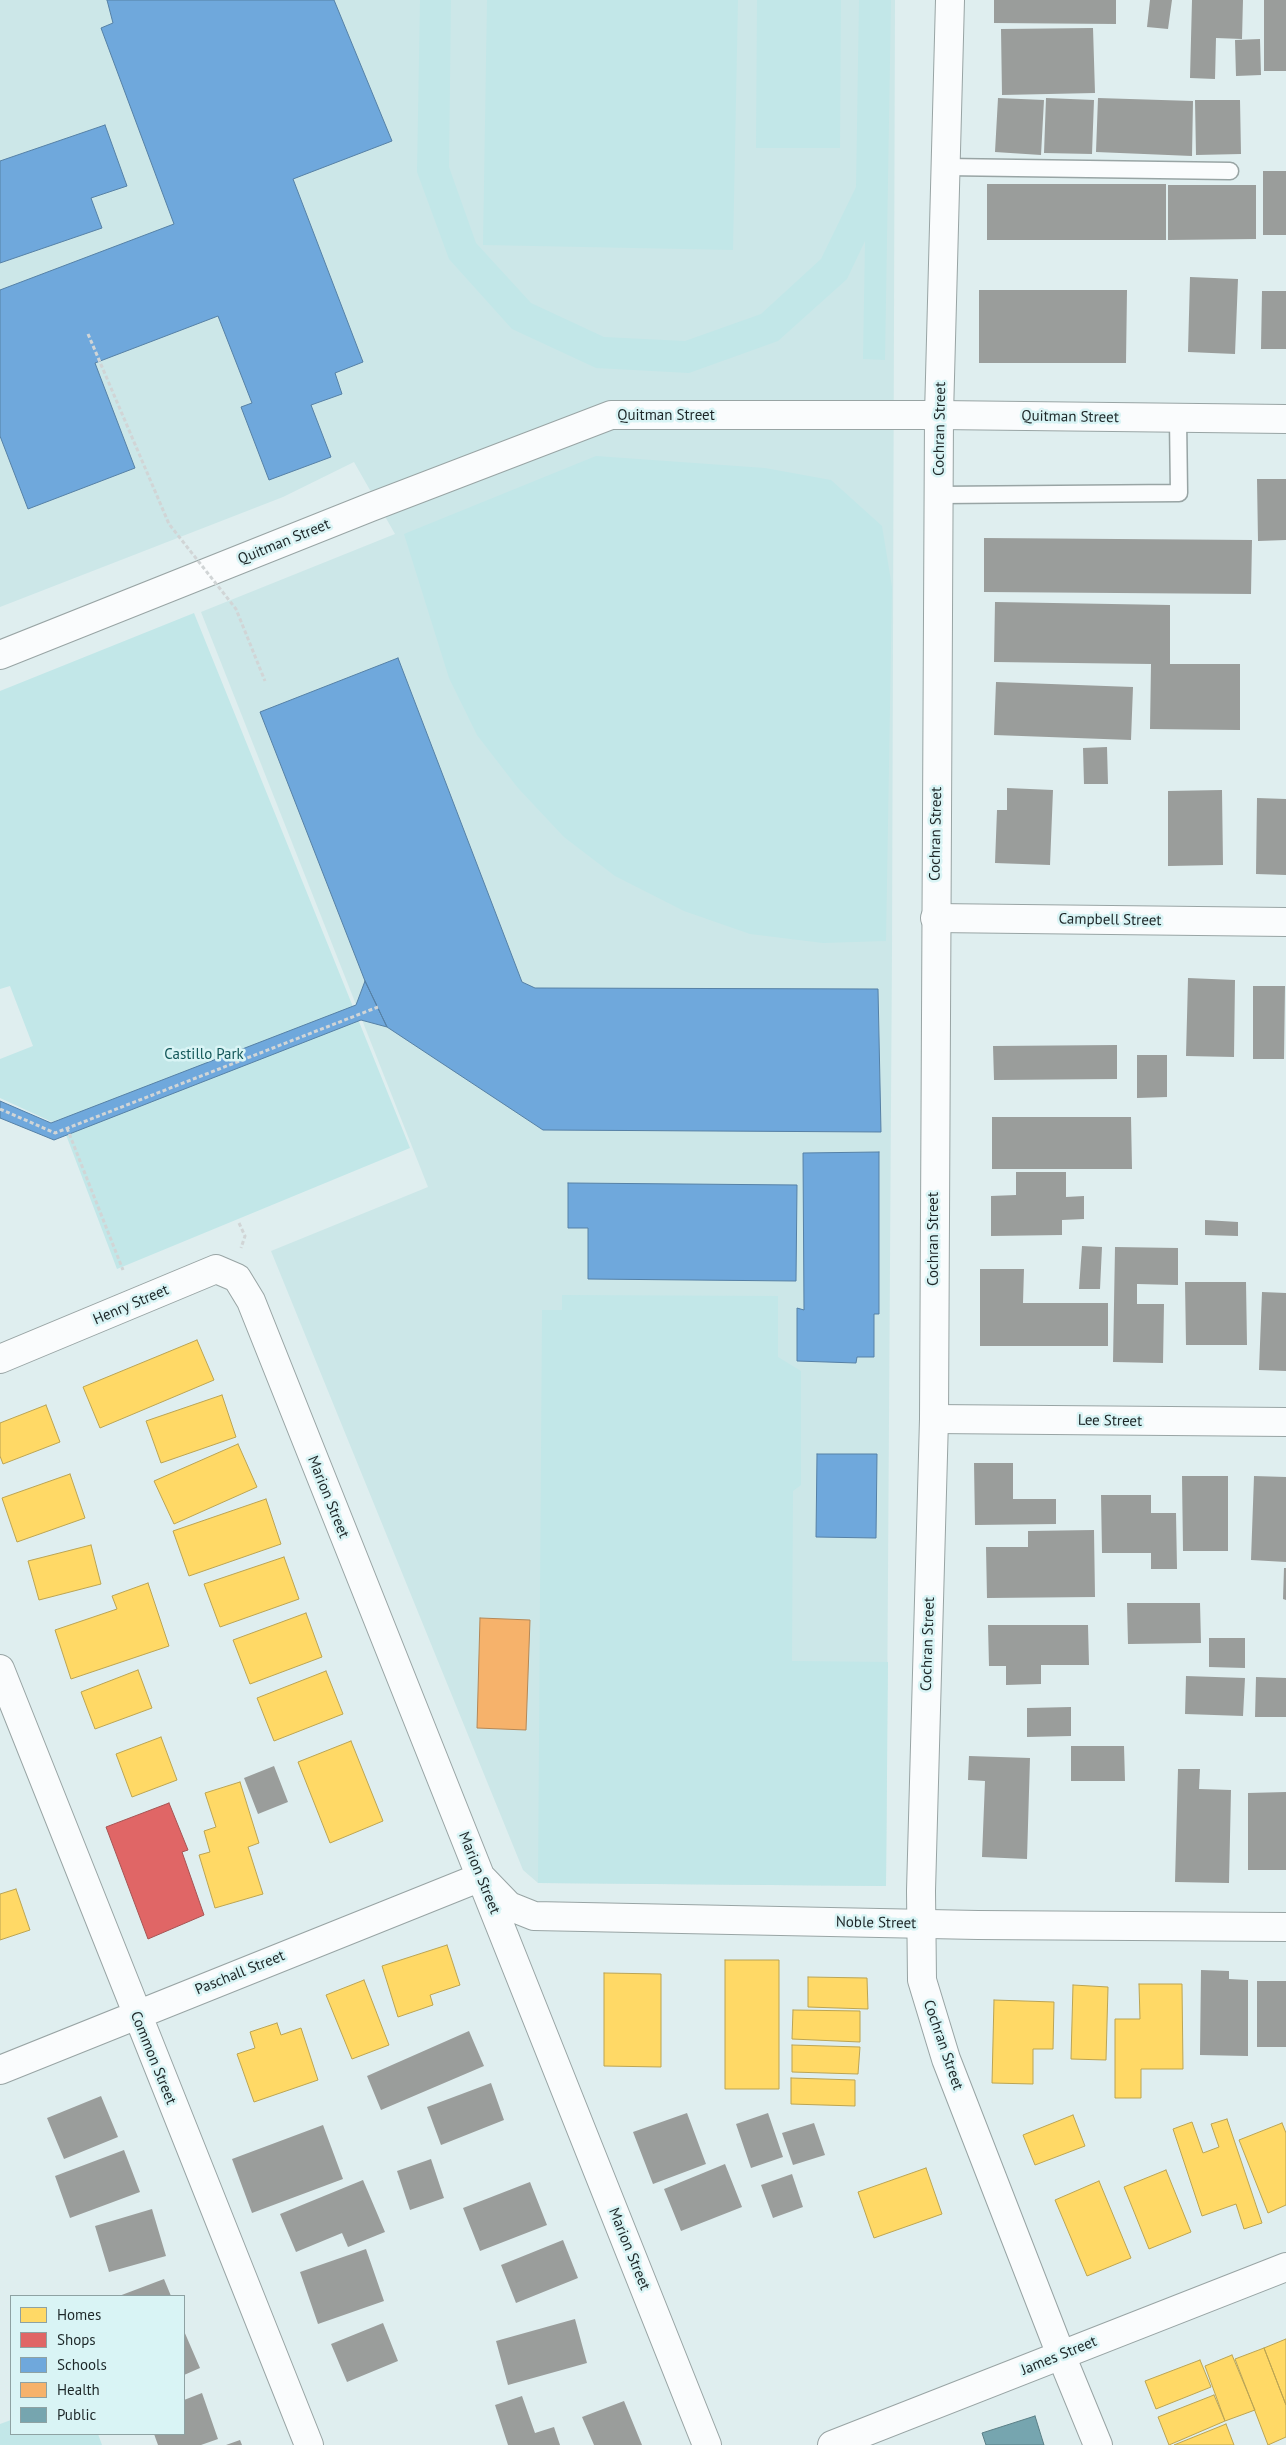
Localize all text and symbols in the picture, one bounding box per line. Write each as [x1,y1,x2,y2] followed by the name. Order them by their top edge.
[930,382,950,476] street label: Cochran Street
[617,407,715,425] street label: Quitman Street
[1021,407,1119,427] street label: Quitman Street
[235,515,333,569] street label: Quitman Street
[926,787,946,881] street label: Cochran Street
[1058,910,1162,930] street label: Campbell Street
[164,1046,244,1064] park label: Castillo Park
[925,1192,943,1286] street label: Cochran Street
[91,1281,171,1329] street label: Henry Street
[1078,1411,1142,1431] street label: Lee Street
[303,1453,353,1541] street label: Marion Street
[917,1597,939,1691] street label: Cochran Street
[454,1829,504,1917] street label: Marion Street
[836,1913,916,1933] street label: Noble Street
[193,1947,287,1999] street label: Paschall Street
[919,1998,967,2092] street label: Cochran Street
[126,2009,180,2107] street label: Common Street
[604,2205,654,2293] street label: Marion Street
[10,2295,185,2435] legend
[57,2305,101,2324] text: Homes
[57,2330,96,2349] text: Shops
[1018,2333,1100,2379] street label: James Street
[57,2355,107,2374] text: Schools
[57,2380,100,2399] text: Health
[57,2405,96,2424] text: Public

